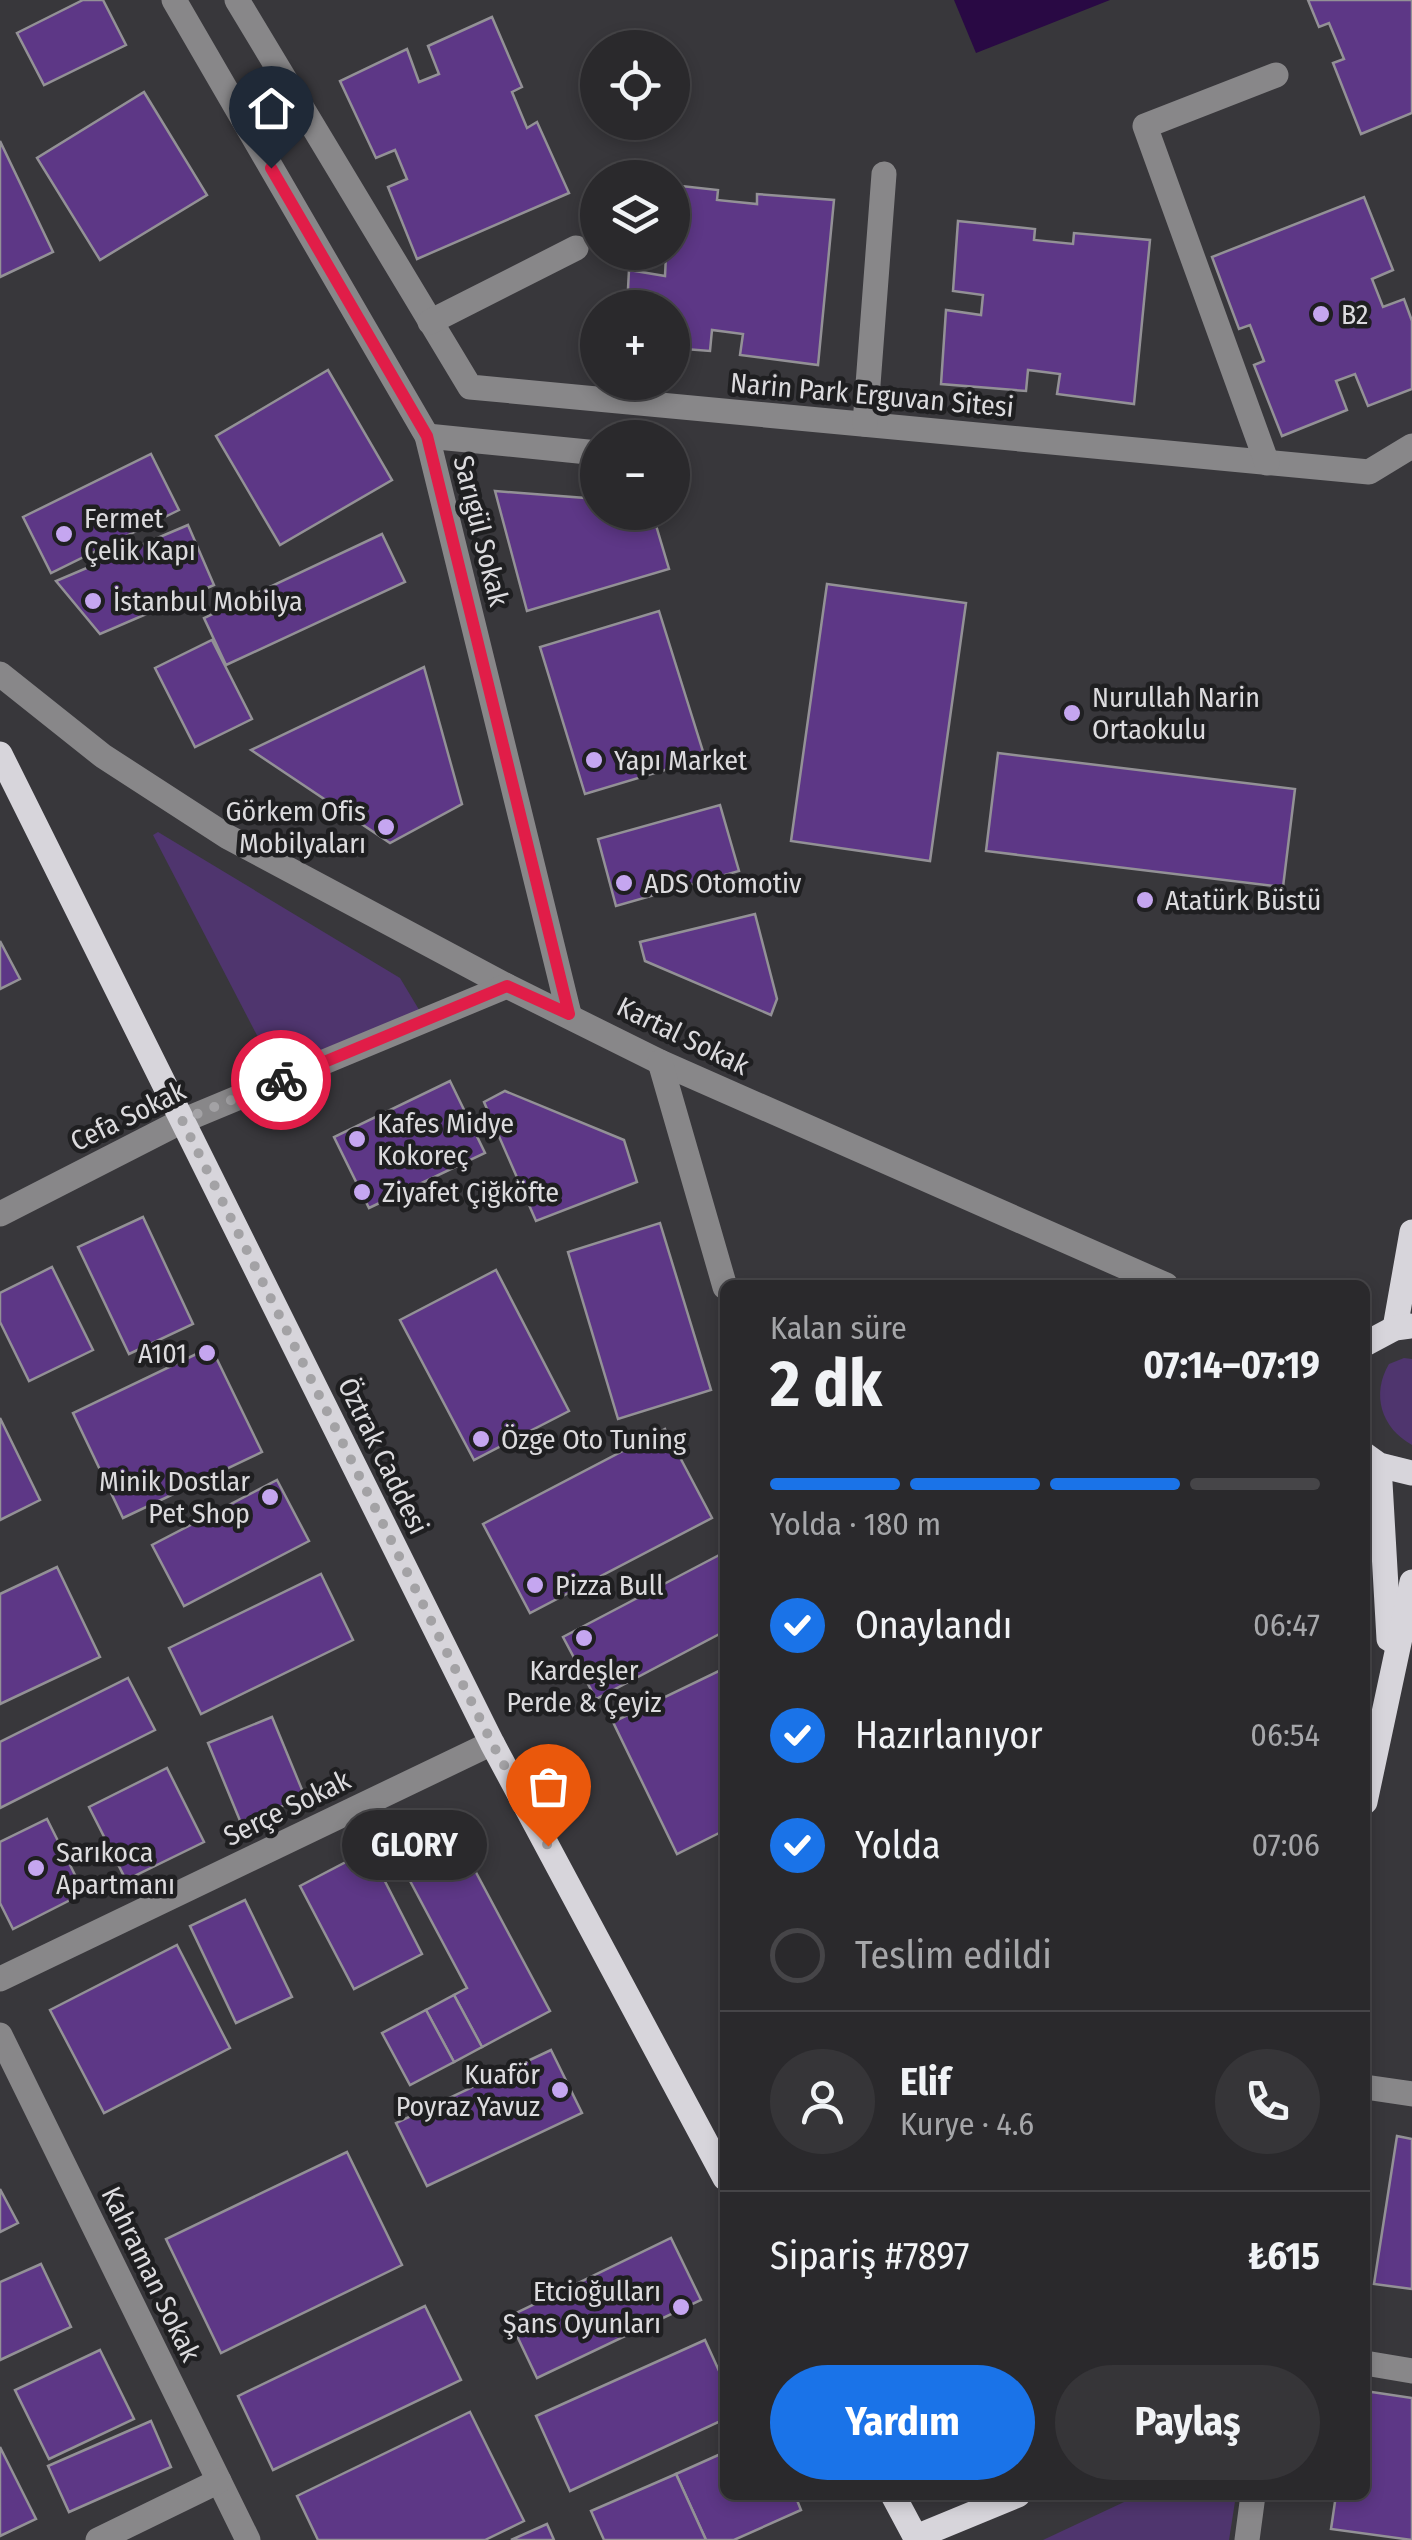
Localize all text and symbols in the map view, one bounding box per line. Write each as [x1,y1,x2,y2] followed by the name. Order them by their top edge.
[580,30,690,530] map controls
[580,30,690,140] button: locate
[229,66,314,169] pin
[244,81,299,136] icon: home
[580,160,690,270] button: layers
[580,290,690,400] button: +
[1341,298,1368,331] place label: B2
[1310,303,1332,325] marker: B2
[729,366,1015,424] street label: Narin Park Erguvan Sitesi
[580,420,690,530] button: −
[446,452,516,611] street label: Sarıgül Sokak
[84,502,196,567] place label: Fermet Çelik Kapı
[53,523,75,545] marker: Fermet Çelik Kapı
[113,585,303,618] place label: İstanbul Mobilya
[82,590,104,612] marker: İstanbul Mobilya
[1092,681,1260,746] place label: Nurullah Narin Ortaokulu
[1061,702,1083,724] marker: Nurullah Narin Ortaokulu
[614,744,748,777] place label: Yapı Market
[583,749,605,771] marker: Yapı Market
[226,795,366,860] place label: Görkem Ofis Mobilyaları
[375,816,397,838] marker: Görkem Ofis Mobilyaları
[644,867,802,900] place label: ADS Otomotiv
[613,872,635,894] marker: ADS Otomotiv
[1165,884,1321,917] place label: Atatürk Büstü
[1134,889,1156,911] marker: Atatürk Büstü
[612,990,755,1082] street label: Kartal Sokak
[231,1030,331,1130] courier
[254,1053,309,1108] icon: bike
[65,1074,192,1158] street label: Cefa Sokak
[377,1107,514,1172] place label: Kafes Midye Kokoreç
[346,1128,368,1150] marker: Kafes Midye Kokoreç
[382,1176,559,1209] place label: Ziyafet Çiğköfte
[351,1181,373,1203] marker: Ziyafet Çiğköfte
[770,1309,907,1347] text: Kalan süre
[138,1337,187,1370] place label: A101
[196,1342,218,1364] marker: A101
[1143,1342,1320,1388] text: 07:14–07:19
[770,1345,882,1423] text: 2 dk
[331,1372,435,1540] street label: Öztrak Caddesi
[501,1423,687,1456] place label: Özge Oto Tuning
[470,1428,492,1450] marker: Özge Oto Tuning
[99,1465,250,1530] place label: Minik Dostlar Pet Shop
[259,1486,281,1508] marker: Minik Dostlar Pet Shop
[770,1505,941,1543] text: Yolda · 180 m
[555,1569,664,1602] place label: Pizza Bull
[524,1574,546,1596] marker: Pizza Bull
[770,1598,825,1653] icon: check
[855,1602,1012,1648] text: Onaylandı
[1253,1606,1320,1644] text: 06:47
[573,1627,595,1649] marker: Kardeşler Perde & Çeyiz
[506,1654,662,1719] place label: Kardeşler Perde & Çeyiz
[770,1708,825,1763] icon: check
[855,1712,1043,1758] text: Hazırlanıyor
[1250,1716,1320,1754] text: 06:54
[506,1744,591,1847] pin
[521,1759,576,1814] icon: bag
[218,1763,356,1853] street label: Serçe Sokak
[343,1811,488,1881] callout: GLORY
[770,1818,825,1873] icon: check
[855,1822,941,1868] text: Yolda
[371,1826,458,1864] text: GLORY
[1252,1826,1320,1864] text: 07:06
[56,1836,175,1901] place label: Sarıkoca Apartmanı
[25,1857,47,1879] marker: Sarıkoca Apartmanı
[855,1932,1052,1978] text: Teslim edildi
[770,2049,875,2154] button: person
[1215,2049,1320,2154] button: phone
[396,2058,540,2123] place label: Kuaför Poyraz Yavuz
[900,2059,950,2105] text: Elif
[549,2079,571,2101] marker: Kuaför Poyraz Yavuz
[900,2105,1034,2143] text: Kurye · 4.6
[94,2181,208,2368] street label: Kahraman Sokak
[770,2233,969,2279] text: Sipariş #7897
[1248,2233,1320,2279] text: ₺615
[503,2275,661,2340] place label: Etcioğulları Şans Oyunları
[670,2296,692,2318] marker: Etcioğulları Şans Oyunları
[770,2365,1035,2480] button: Yardım
[1055,2365,1320,2480] button: Paylaş

